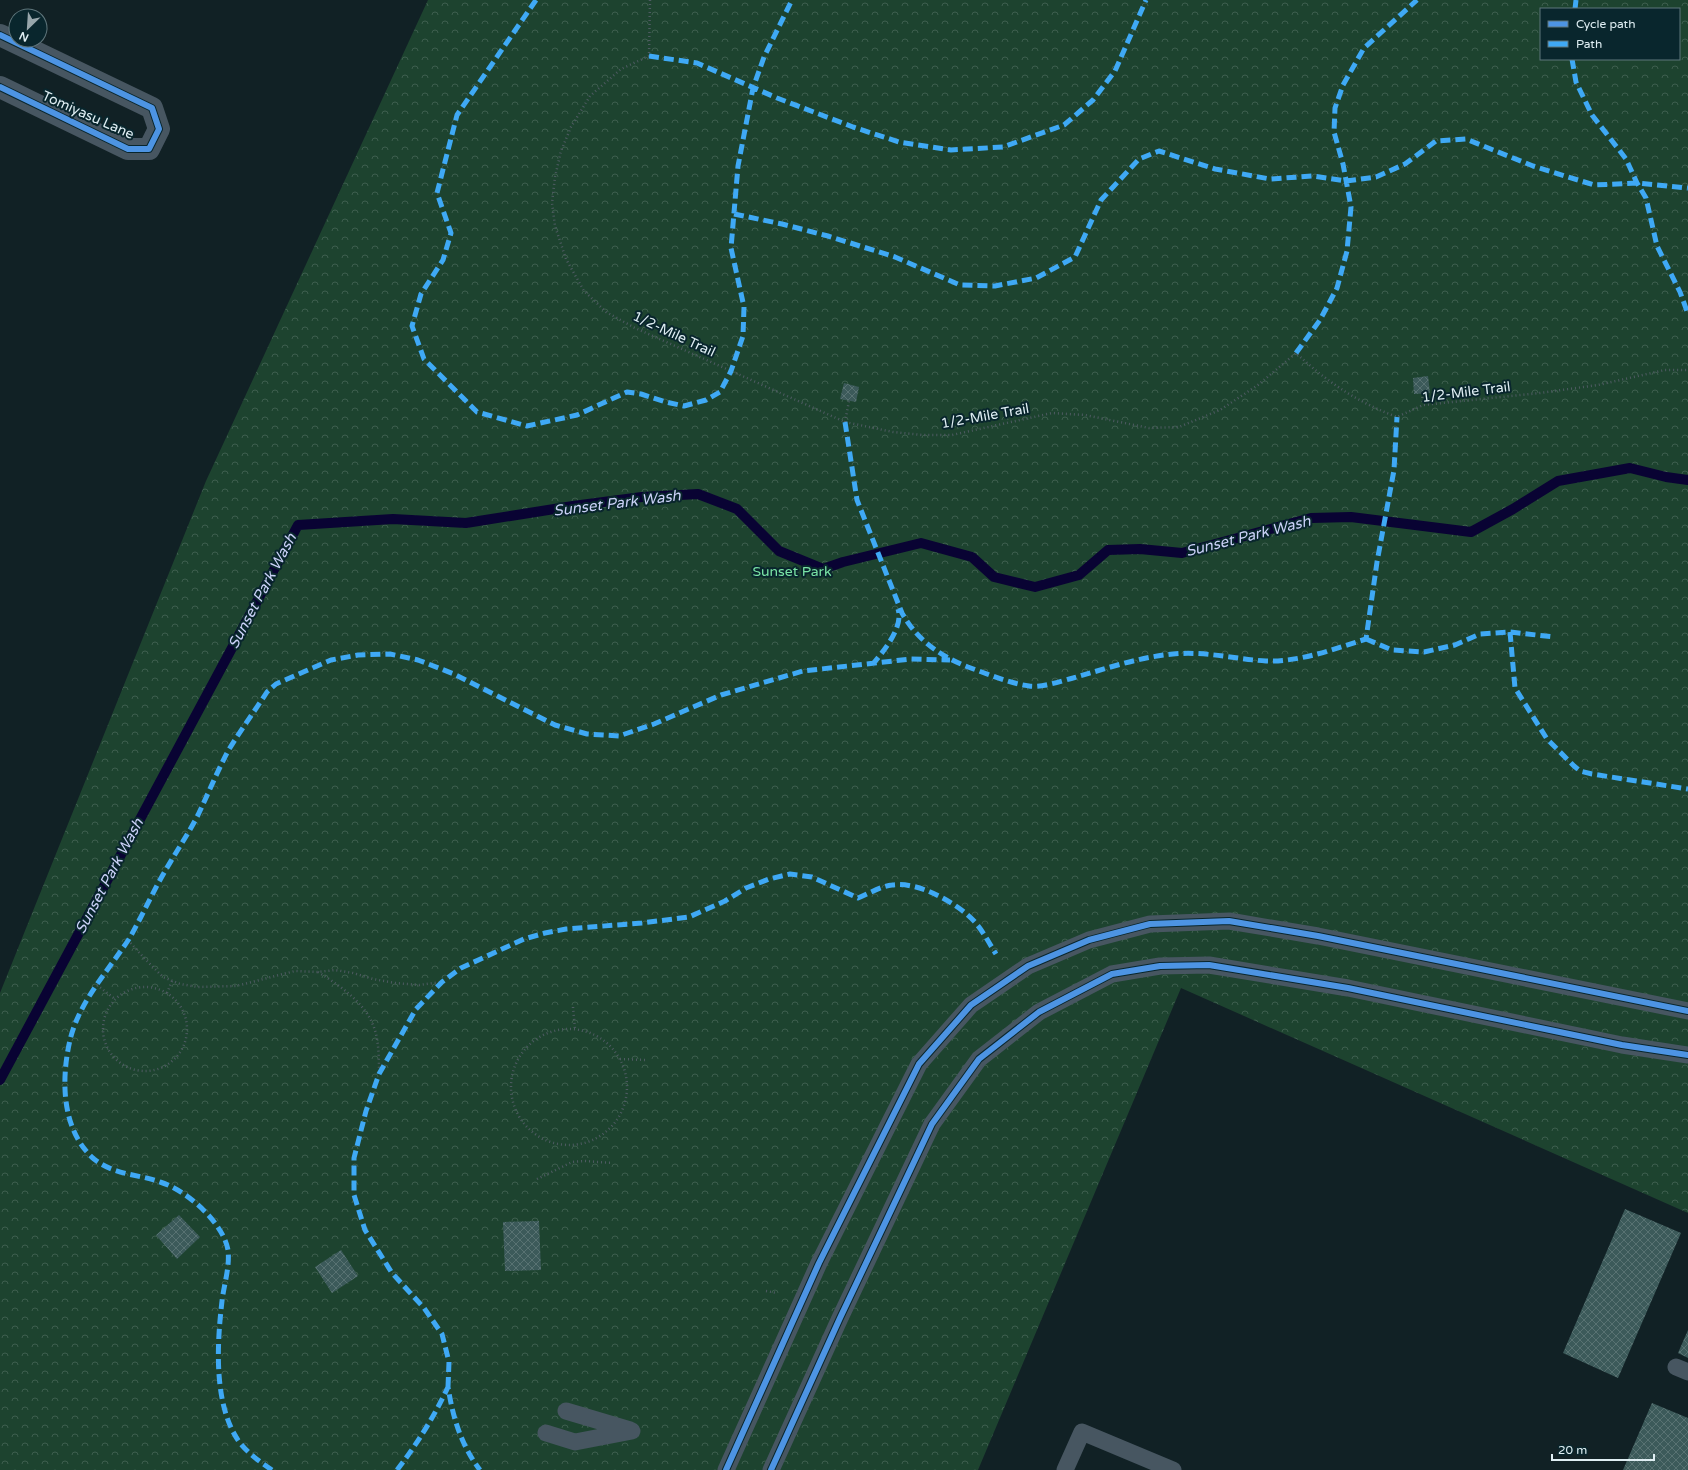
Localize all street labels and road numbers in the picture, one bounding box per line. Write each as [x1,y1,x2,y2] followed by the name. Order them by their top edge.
[39,87,137,143] street label: Tomiyasu Lane
[630,307,718,361] street label: 1/2-Mile Trail
[1421,378,1511,406] street label: 1/2-Mile Trail
[940,400,1030,432] street label: 1/2-Mile Trail

